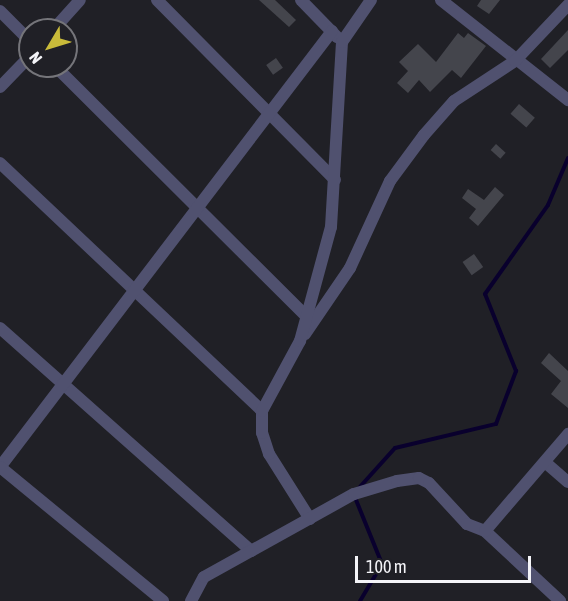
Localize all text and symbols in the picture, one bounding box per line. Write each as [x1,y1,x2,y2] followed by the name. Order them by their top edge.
[18,18,78,78] north arrow
[25,49,45,67] text: N
[358,544,534,582] scale bar
[366,556,407,577] text: 100 m

